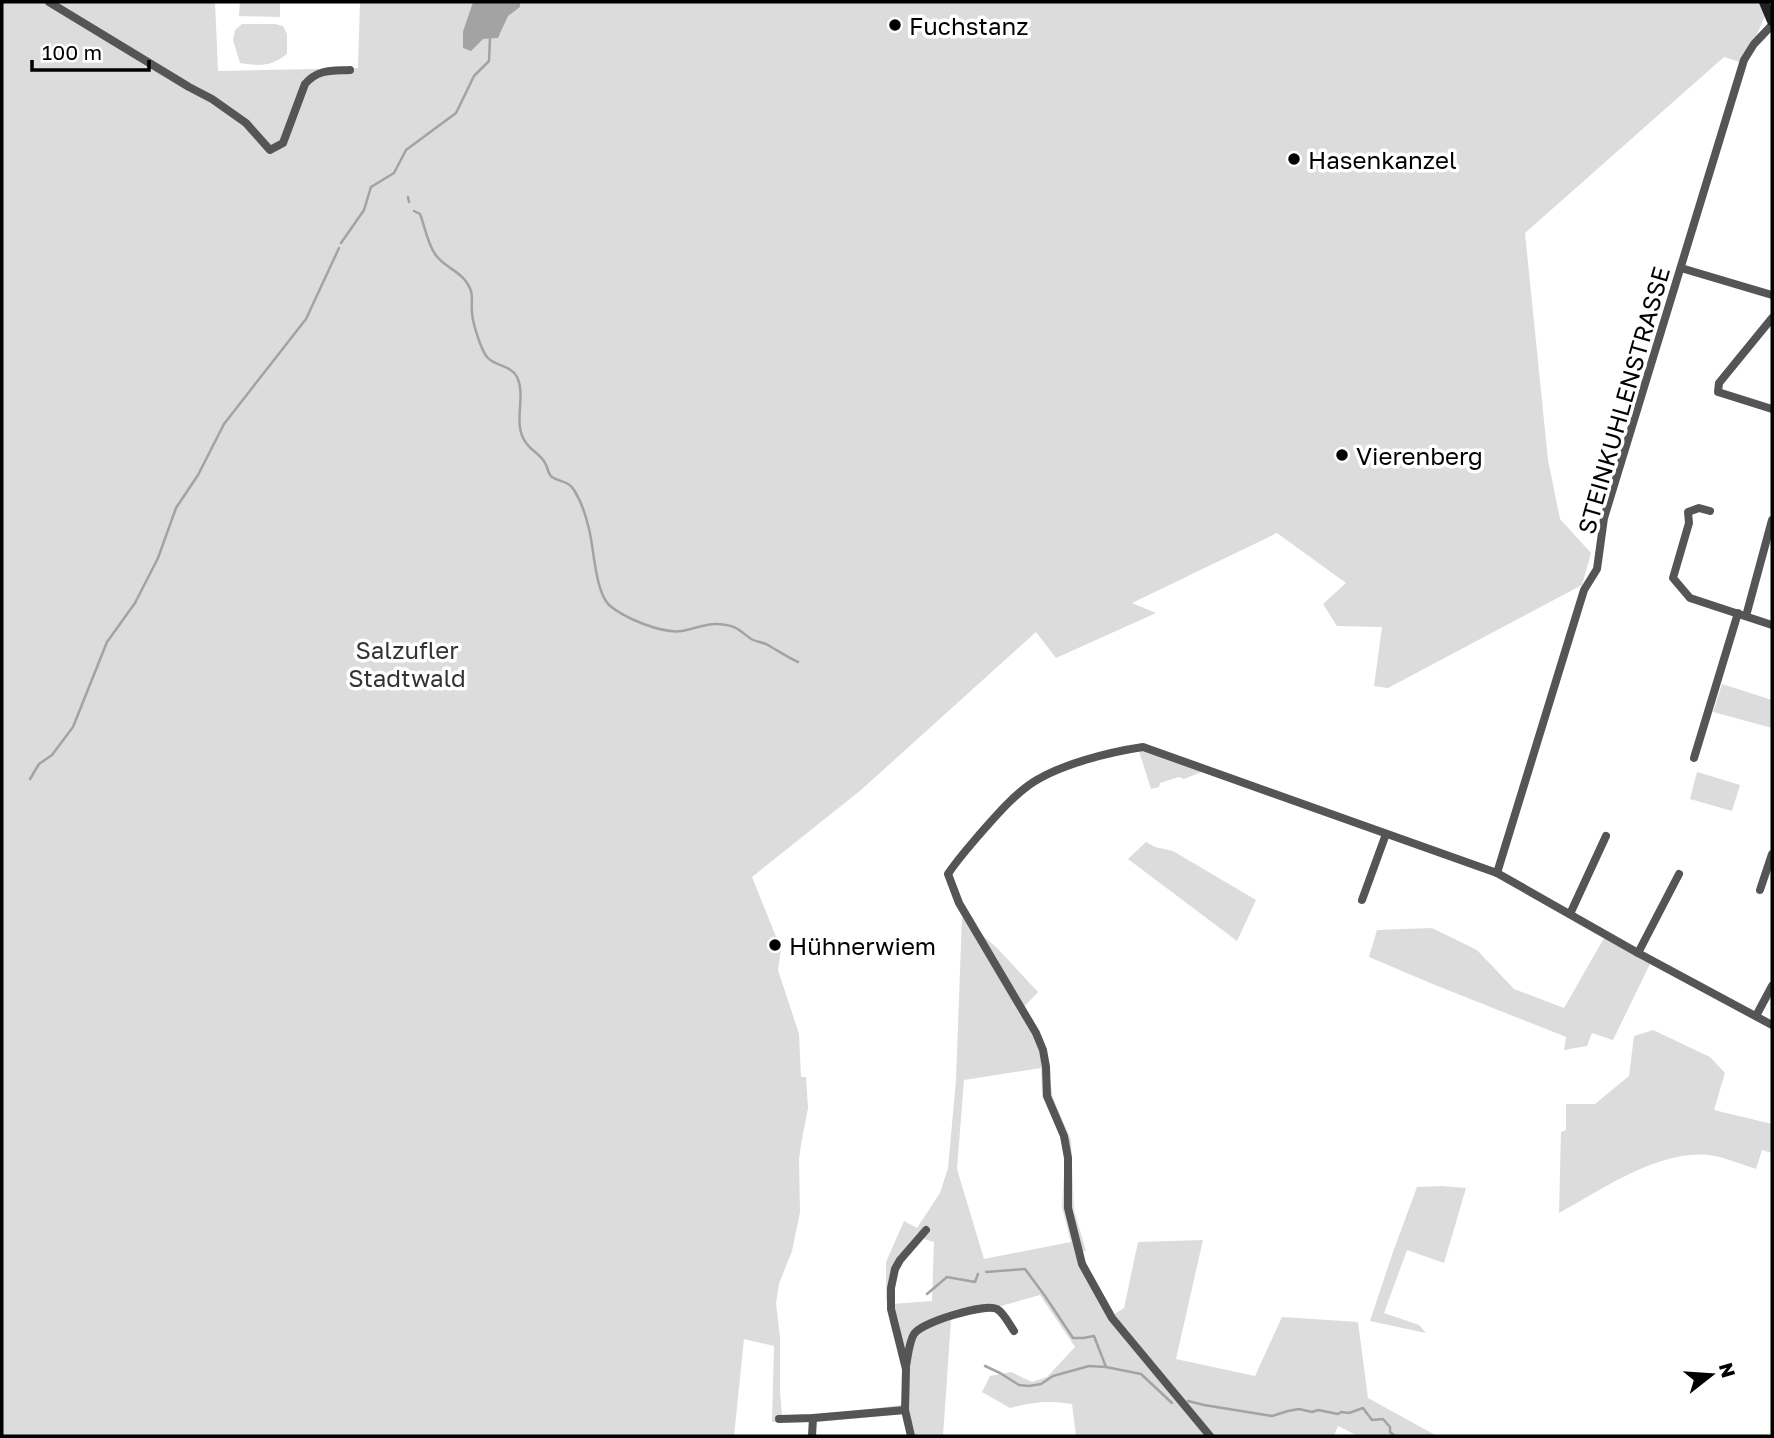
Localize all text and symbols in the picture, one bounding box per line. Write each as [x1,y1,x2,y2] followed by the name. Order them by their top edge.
[909,11,1029,40] place label: Fuchstanz
[887,17,903,33] marker: Fuchstanz
[32,28,149,72] scale bar
[42,39,102,65] text: 100 m
[1308,145,1457,174] place label: Hasenkanzel
[1286,151,1302,167] marker: Hasenkanzel
[1571,263,1675,537] street label: STEINKUHLENSTRASSE
[1356,441,1483,470] place label: Vierenberg
[1334,447,1350,463] marker: Vierenberg
[348,635,466,692] park label: Salzufler Stadtwald
[789,931,936,960] place label: Hühnerwiem
[767,937,783,953] marker: Hühnerwiem
[1676,1340,1746,1410] north arrow
[1715,1360,1741,1380] text: N

